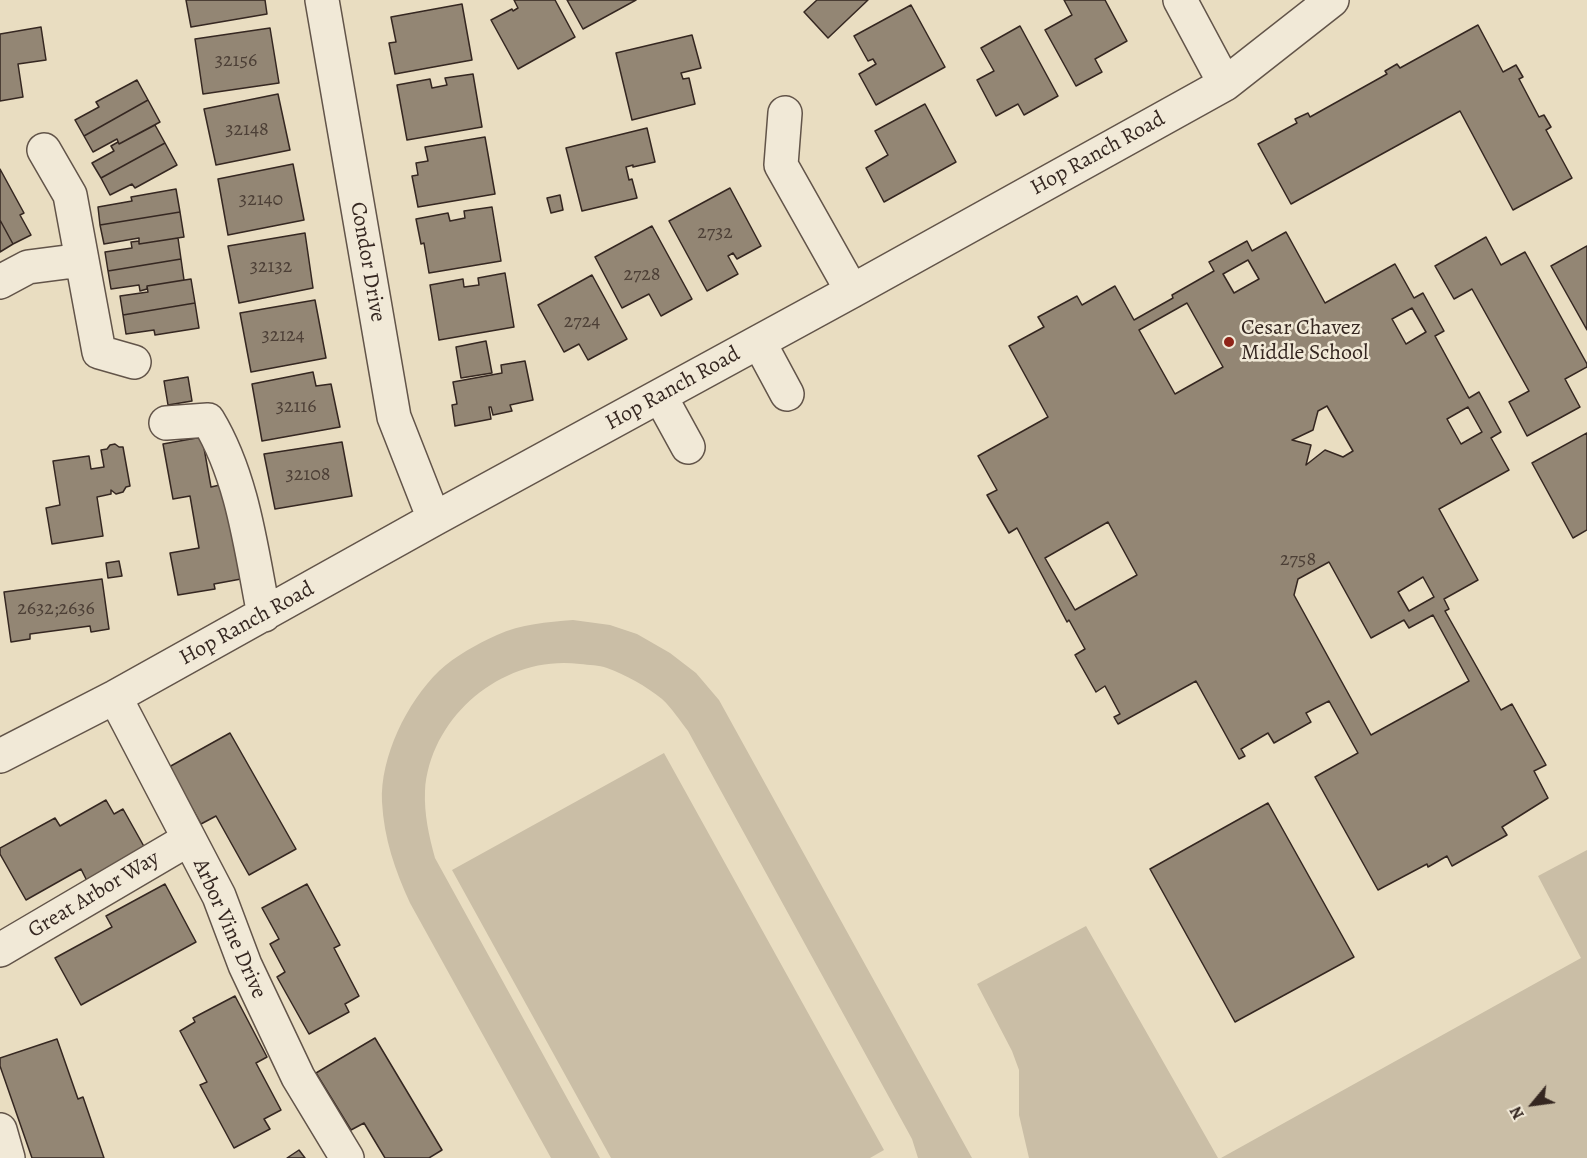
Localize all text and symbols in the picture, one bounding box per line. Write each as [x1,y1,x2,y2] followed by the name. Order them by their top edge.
[215,49,257,73] house number: 32156
[1026,106,1170,202] street label: Hop Ranch Road
[225,118,269,142] house number: 32148
[239,188,283,212] house number: 32140
[343,200,391,324] street label: Condor Drive
[697,221,733,245] house number: 2732
[250,255,292,279] house number: 32132
[623,263,661,287] house number: 2728
[564,310,600,334] house number: 2724
[1241,316,1368,368] place label: Cesar Chavez Middle School
[261,324,305,348] house number: 32124
[1222,335,1236,349] marker: Cesar Chavez Middle School
[601,341,745,437] street label: Hop Ranch Road
[276,395,316,419] house number: 32116
[285,463,331,487] house number: 32108
[1280,548,1316,572] house number: 2758
[175,576,319,672] street label: Hop Ranch Road
[17,597,95,621] house number: 2632;2636
[24,845,164,945] street label: Great Arbor Way
[186,855,272,1003] street label: Arbor Vine Drive
[1503,1074,1563,1134] north arrow
[1505,1102,1530,1123] text: N

